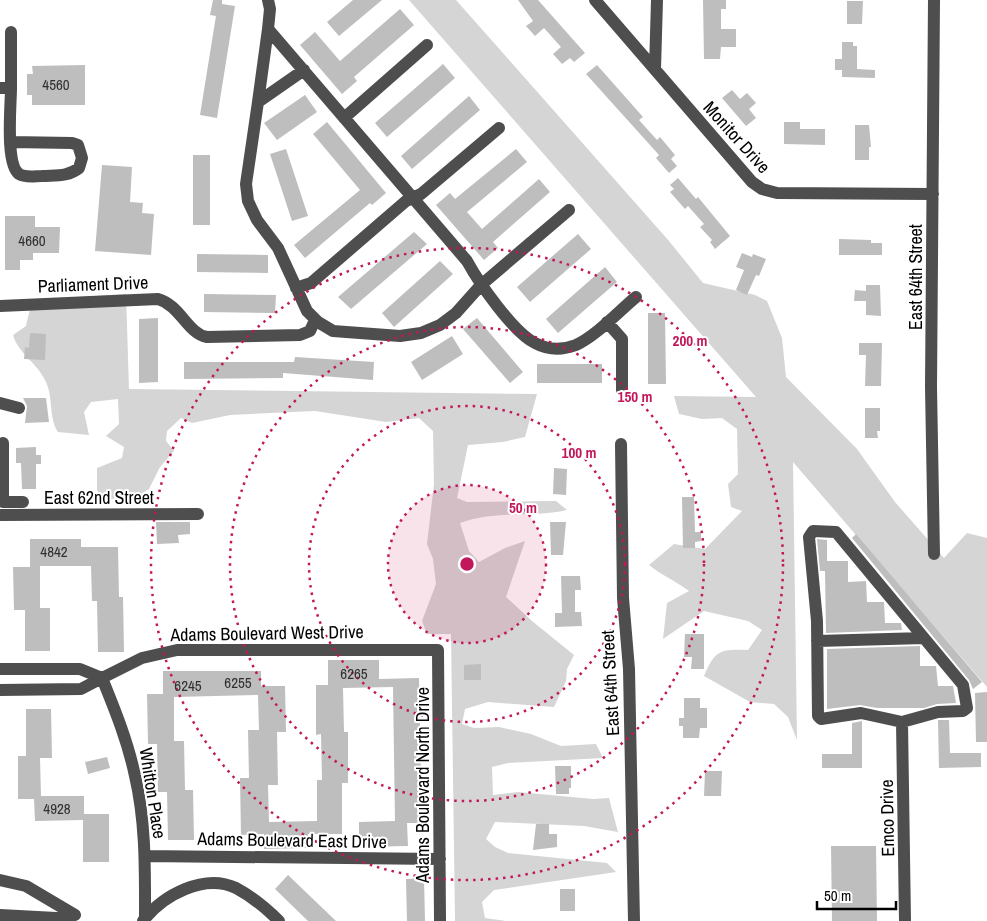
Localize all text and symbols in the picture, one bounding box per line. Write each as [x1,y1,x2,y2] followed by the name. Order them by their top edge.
[42,74,70,95] house number: 4560
[698,95,776,179] street label: Monitor Drive
[903,224,928,330] street label: East 64th Street
[18,230,46,251] house number: 4660
[37,270,149,298] street label: Parliament Drive
[673,330,707,351] text: 200 m
[618,386,652,407] text: 150 m
[562,442,596,463] text: 100 m
[44,485,154,510] street label: East 62nd Street
[509,497,537,518] text: 50 m
[40,541,68,562] house number: 4842
[458,555,476,573] centre of rings
[169,619,364,647] street label: Adams Boulevard West Drive
[595,629,625,737] street label: East 64th Street
[340,663,368,684] house number: 6265
[224,672,252,693] house number: 6255
[174,675,202,696] house number: 6245
[410,687,435,884] street label: Adams Boulevard North Drive
[133,746,173,840] street label: Whitton Place
[874,779,900,857] street label: Emco Drive
[43,798,71,819] house number: 4928
[196,826,387,854] street label: Adams Boulevard East Drive
[817,878,896,910] scale bar
[824,885,851,906] text: 50 m

